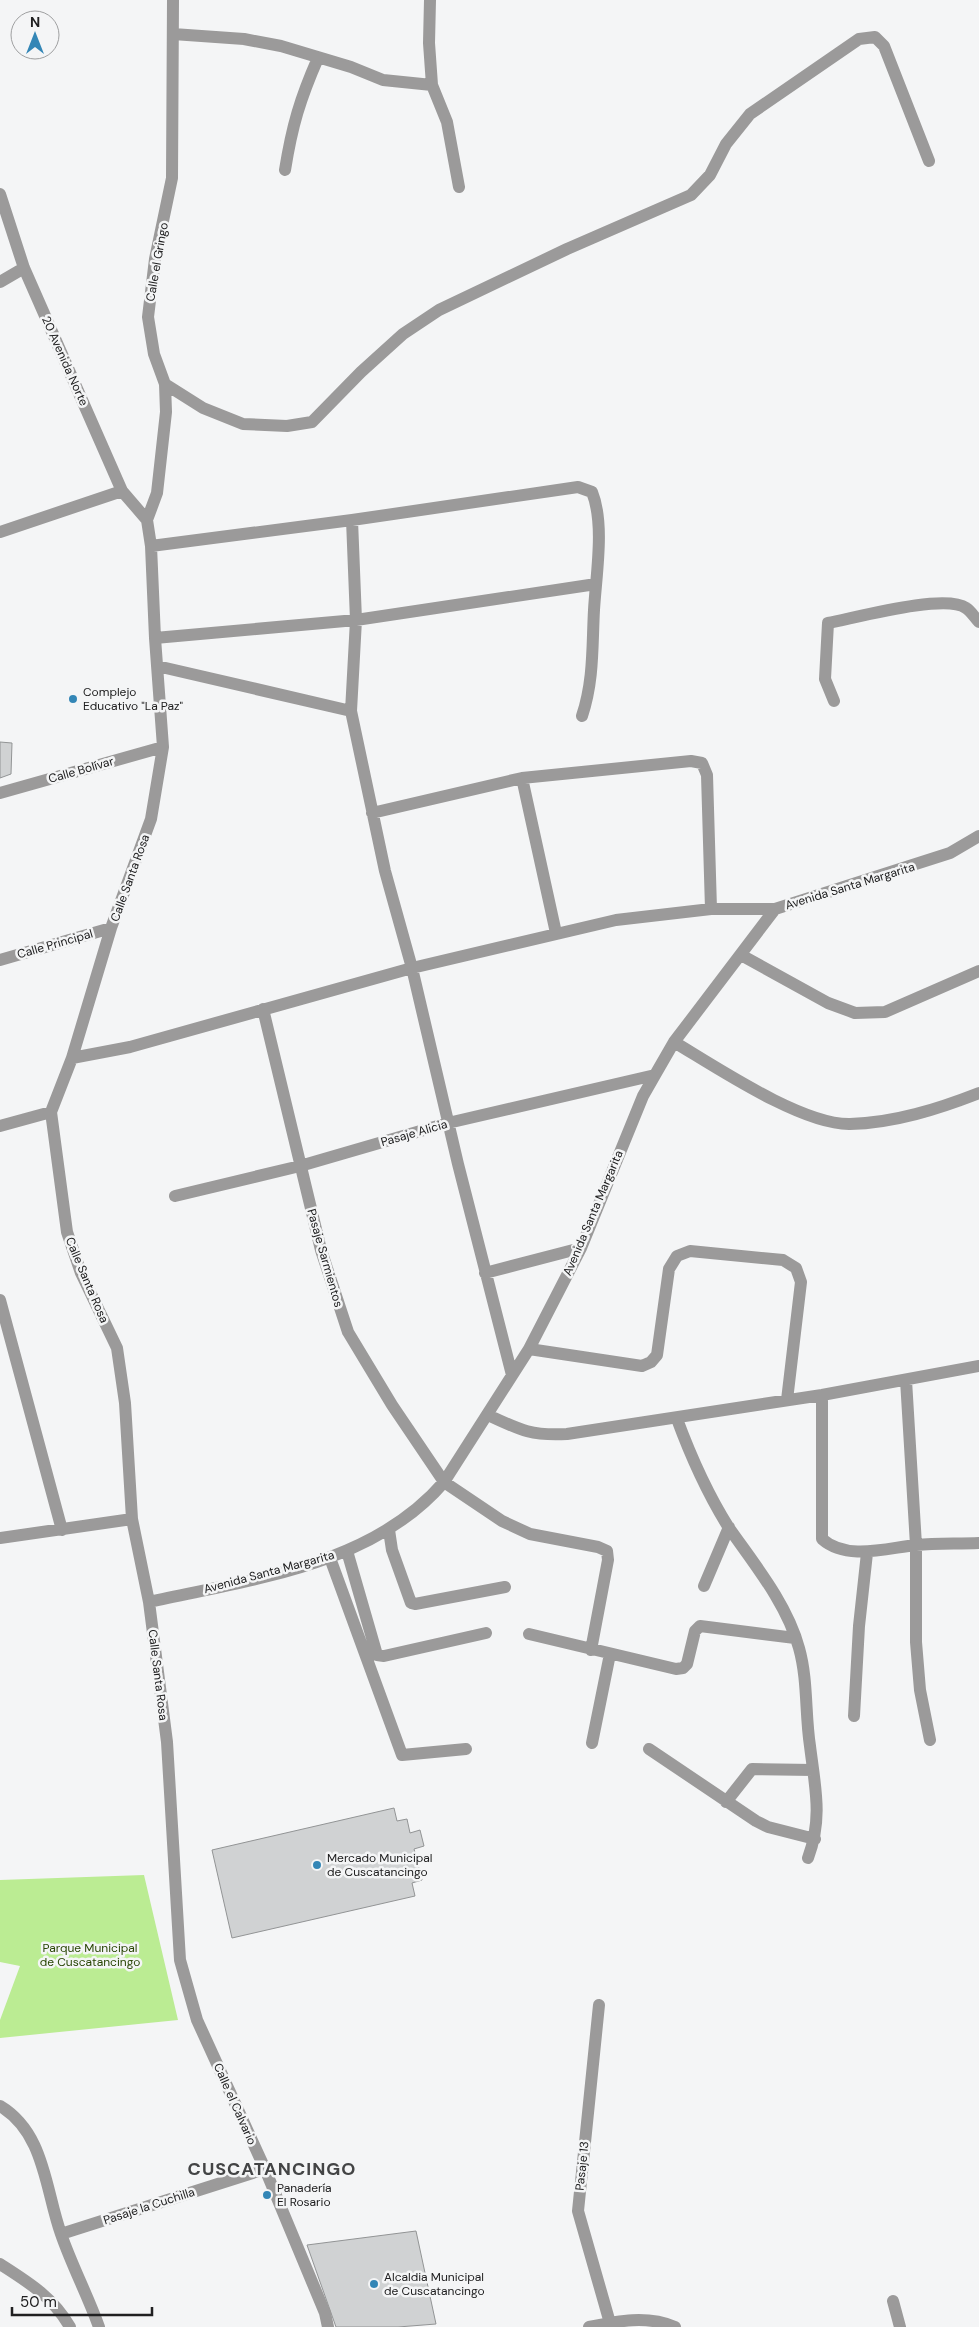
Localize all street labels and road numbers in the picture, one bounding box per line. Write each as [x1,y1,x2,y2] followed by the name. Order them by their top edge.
[142,221,172,303] street label: Calle el Gringo
[38,314,92,409] street label: 20 Avenida Norte
[46,753,116,787] street label: Calle Bolívar
[107,832,153,924] street label: Calle Santa Rosa
[783,859,917,913] street label: Avenida Santa Margarita
[15,926,95,962] street label: Calle Principal
[379,1116,449,1150] street label: Pasaje Alicia
[559,1148,627,1278] street label: Avenida Santa Margarita
[303,1207,347,1309] street label: Pasaje Sarmientos
[62,1235,112,1325] street label: Calle Santa Rosa
[202,1547,336,1597] street label: Avenida Santa Margarita
[144,1628,172,1722] street label: Calle Santa Rosa
[210,2061,260,2147] street label: Calle el Calvario
[571,2141,593,2191] street label: Pasaje 13
[101,2184,197,2228] street label: Pasaje la Cuchilla

